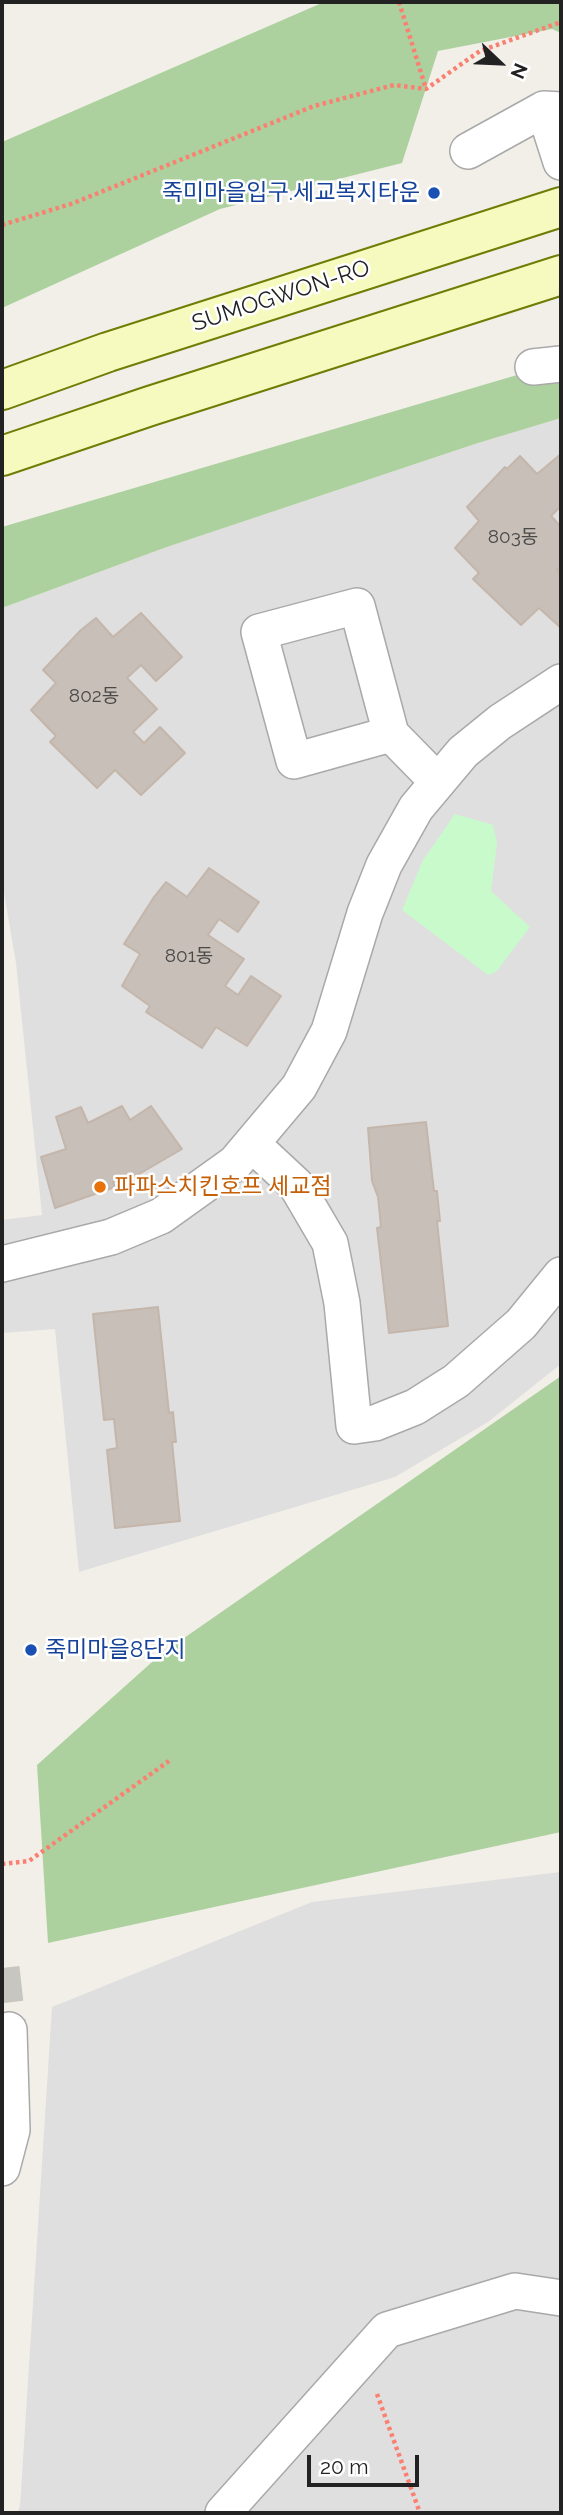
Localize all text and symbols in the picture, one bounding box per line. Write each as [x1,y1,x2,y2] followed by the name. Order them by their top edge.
[465,28,535,98] north arrow
[506,60,532,82] text: N
[162,179,420,207] place label: 죽미마을입구.세교복지타운
[426,185,442,201] marker: 죽미마을입구.세교복지타운
[189,254,373,338] street label: SUMOGWON-RO
[488,526,538,548] house number: 803동
[69,685,119,707] house number: 802동
[165,945,213,967] house number: 801동
[114,1173,331,1201] place label: 파파스치킨호프 세교점
[92,1179,108,1195] marker: 파파스치킨호프 세교점
[45,1636,186,1664] place label: 죽미마을8단지
[23,1642,39,1658] marker: 죽미마을8단지
[311,2442,423,2486] scale bar
[320,2454,368,2479] text: 20 m

